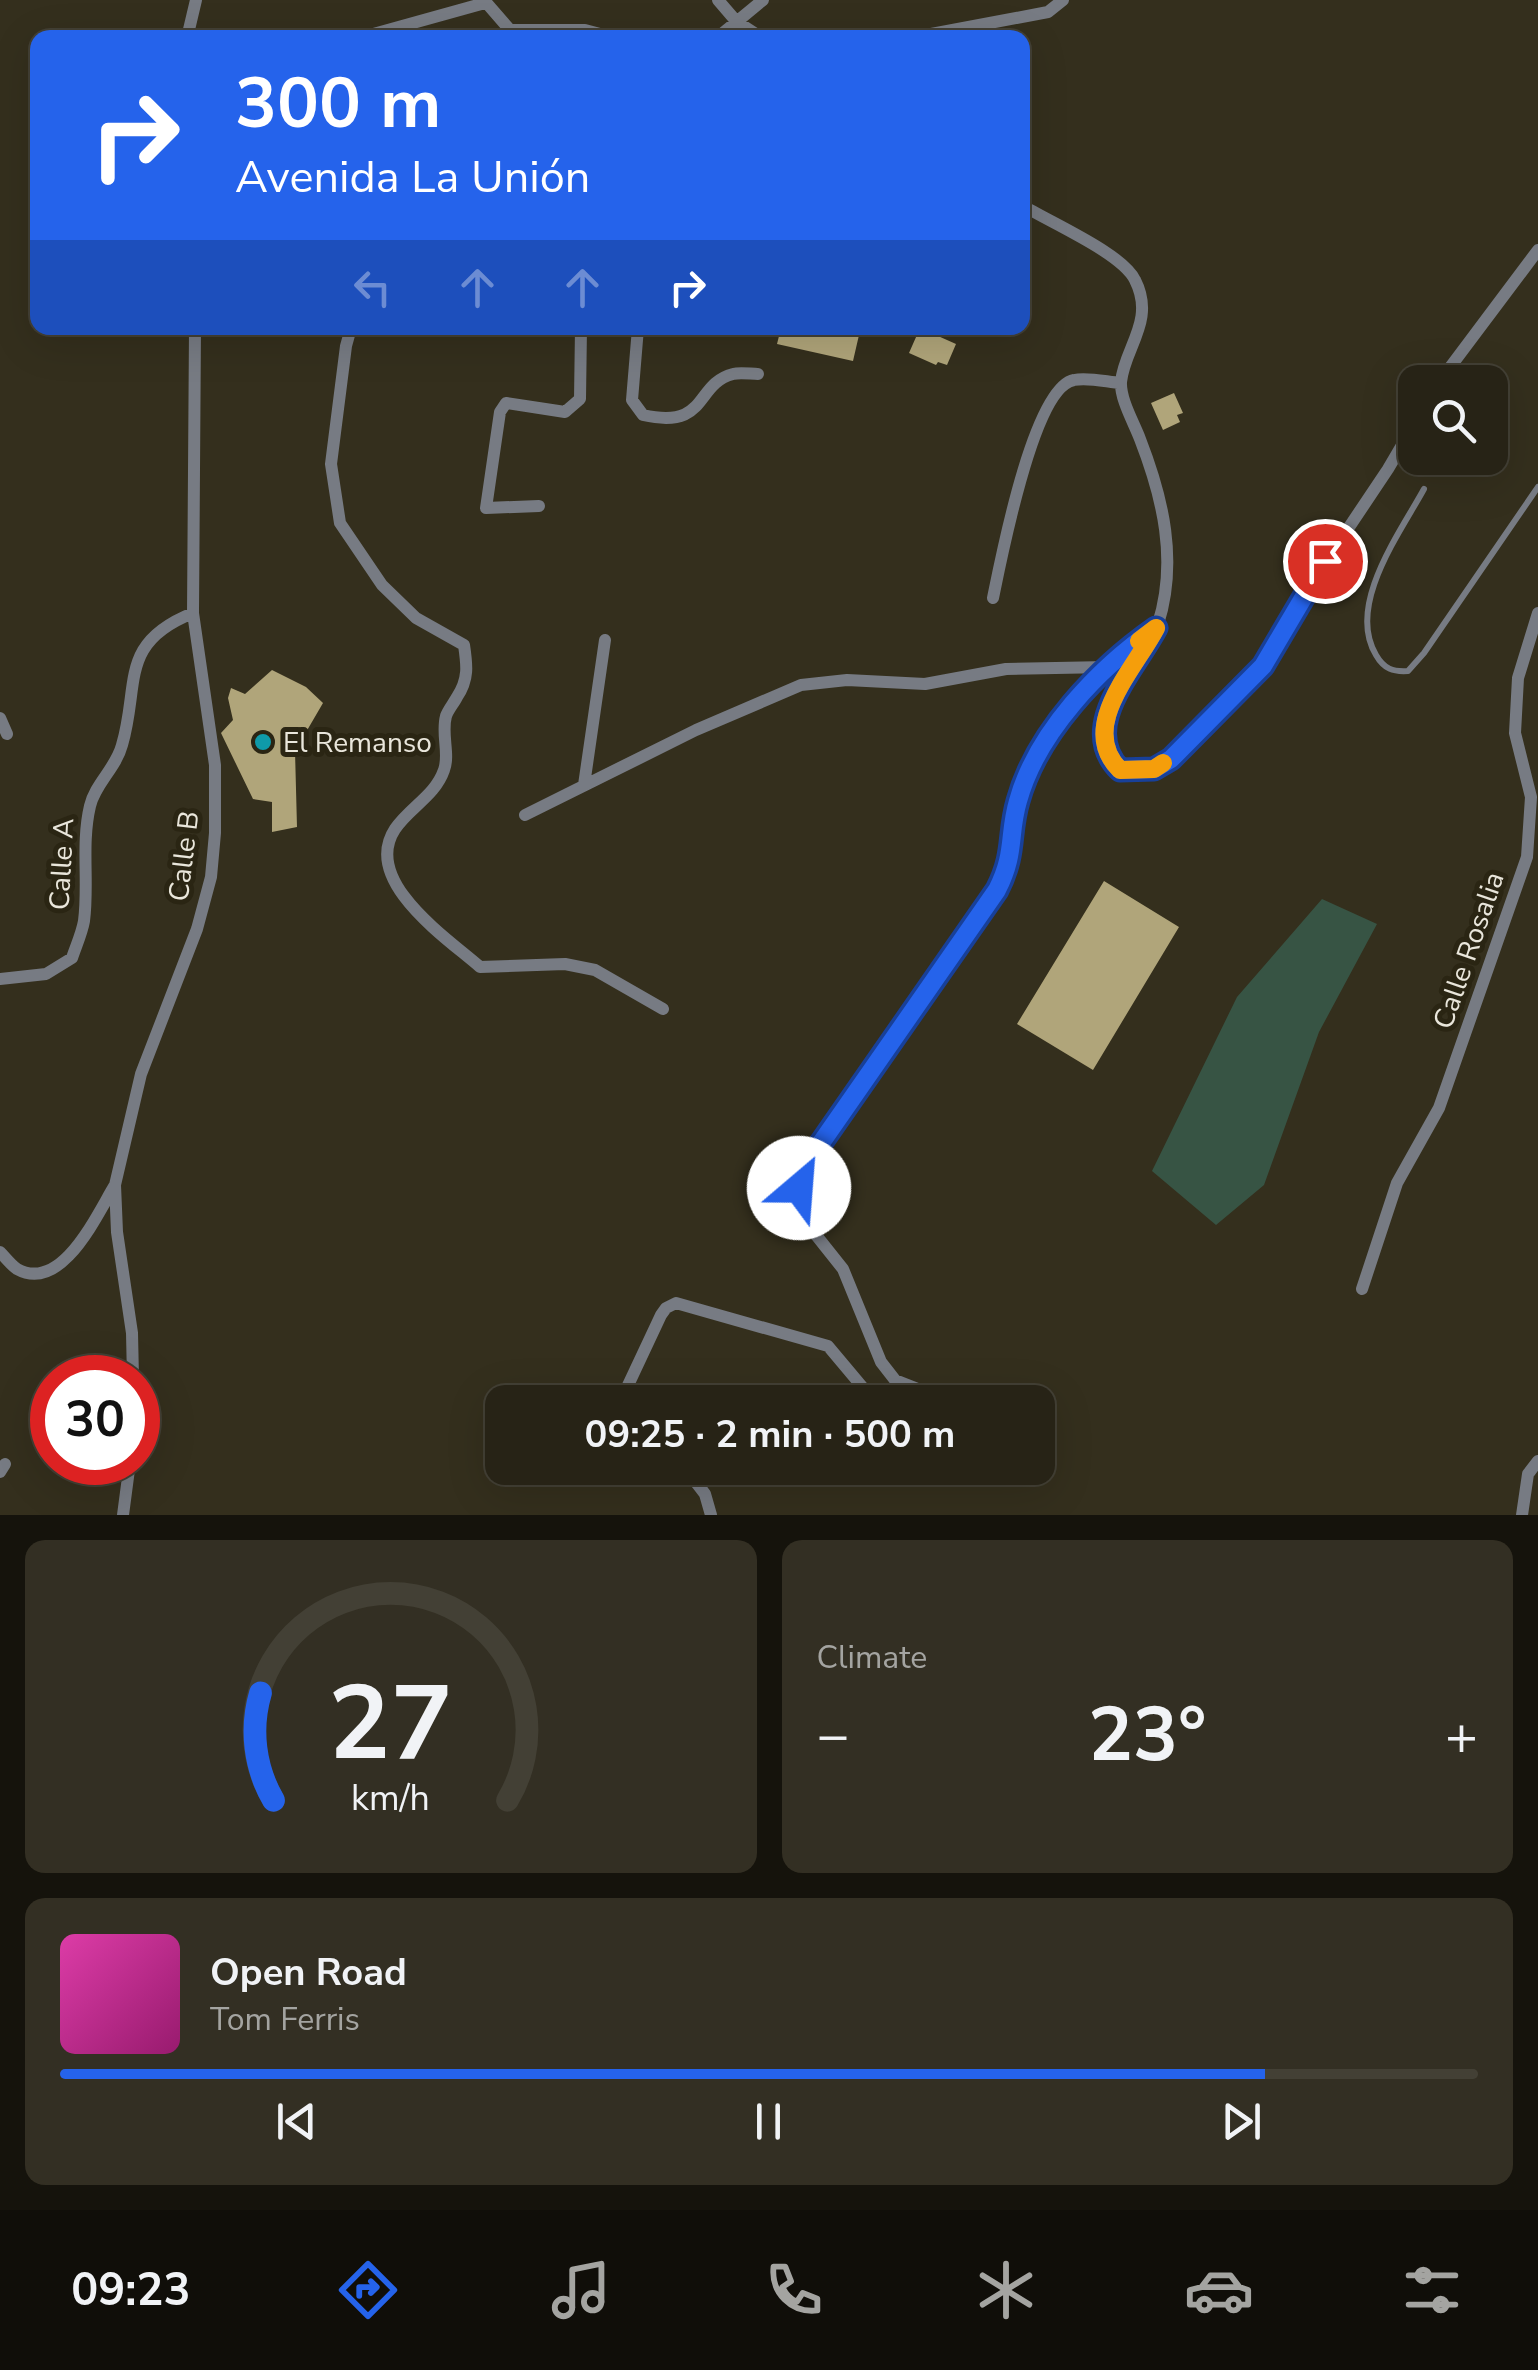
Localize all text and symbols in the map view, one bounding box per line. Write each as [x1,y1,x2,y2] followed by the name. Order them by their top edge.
[235,56,441,152] text: 300 m
[70,70,200,200] icon: right
[235,147,590,208] text: Avenida La Unión
[345,260,400,315] icon: left
[450,260,505,315] icon: ahead
[555,260,610,315] icon: ahead
[660,260,715,315] icon: right
[1398,365,1508,475] map controls
[1398,365,1508,475] button: search
[1283,519,1368,604] pin
[1298,534,1353,589] icon: arrive
[283,724,432,762] place label: El Remanso
[252,731,274,753] marker: El Remanso
[160,809,208,903] street label: Calle B
[41,817,83,911] street label: Calle A
[1424,867,1514,1034] street label: Calle Rosalia
[747,1136,851,1240] position arrow
[30,1355,160,1485] speed limit sign: 30
[585,1409,955,1460] text: 09:25 · 2 min · 500 m
[817,1636,927,1679] text: Climate
[328,1653,453,1795] text: 27
[1088,1684,1206,1786] text: 23°
[817,1698,850,1773] text: −
[1445,1698,1478,1773] text: +
[351,1774,430,1823] text: km/h
[210,1947,407,1998] text: Open Road
[210,1998,360,2041] text: Tom Ferris
[269,2094,324,2149] icon: previous
[741,2094,796,2149] icon: pause
[1214,2094,1269,2149] icon: next
[333,2255,403,2325] icon: directions
[546,2255,616,2325] icon: music
[759,2255,829,2325] icon: phone
[971,2255,1041,2325] icon: climate
[1184,2255,1254,2325] icon: car
[1397,2255,1467,2325] icon: filters
[71,2260,191,2321] text: 09:23

